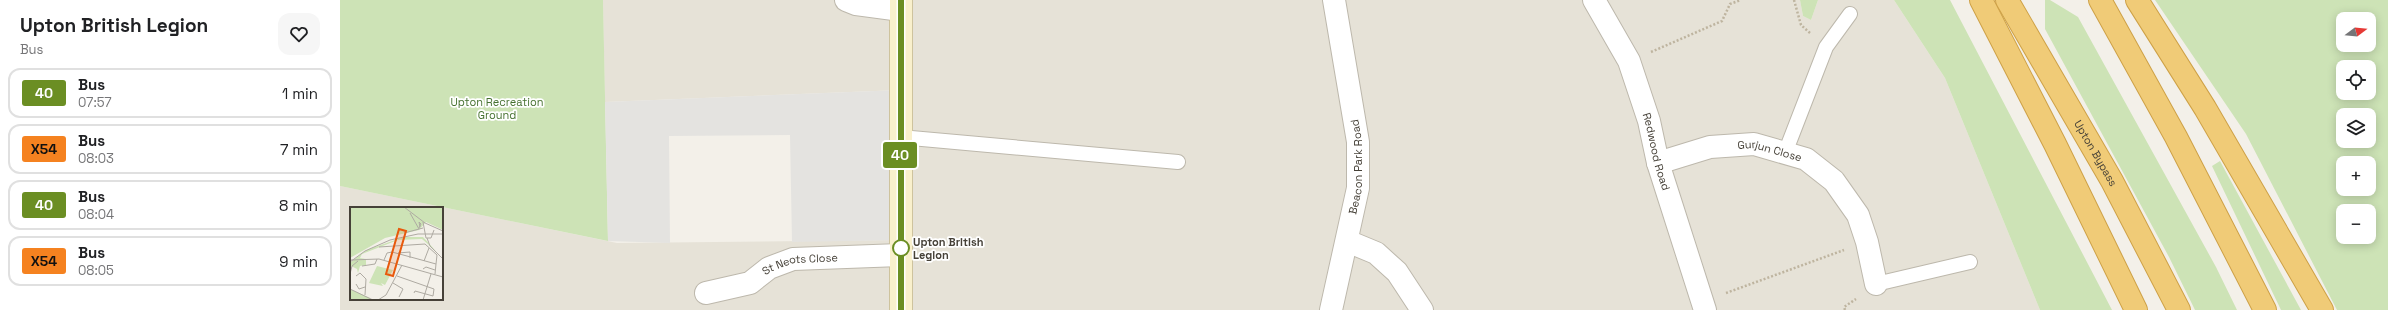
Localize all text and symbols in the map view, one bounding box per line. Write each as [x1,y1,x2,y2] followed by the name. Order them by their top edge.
[2336,12,2376,52] north arrow
[2336,12,2376,244] map controls
[20,13,208,38] text: Upton British Legion
[278,13,320,55] button: heart
[20,41,43,58] text: Bus
[2336,60,2376,100] button: locate
[78,75,105,94] text: Bus
[35,84,53,102] text: 40
[282,84,318,103] text: 1 min
[78,94,112,111] text: 07:57
[450,95,544,122] park label: Upton Recreation Ground
[2336,108,2376,148] button: layers
[1640,111,1673,192] street label: Redwood Road
[2071,117,2121,189] street label: Upton Bypass
[1345,118,1365,216] street label: Beacon Park Road
[78,131,105,150] text: Bus
[1737,137,1804,164] street label: Gurjun Close
[31,140,57,158] text: X54
[280,140,318,159] text: 7 min
[882,142,918,168] line badge: 40
[891,146,909,164] text: 40
[78,150,114,167] text: 08:03
[2336,156,2376,196] button: +
[78,187,105,206] text: Bus
[35,196,53,214] text: 40
[279,196,318,215] text: 8 min
[2336,204,2376,244] button: −
[78,206,114,223] text: 08:04
[350,207,443,300] inset map
[913,235,984,262] place label: Upton British Legion
[892,239,910,257] marker: Upton British Legion
[78,243,105,262] text: Bus
[759,250,838,278] street label: St Neots Close
[31,252,57,270] text: X54
[279,252,318,271] text: 9 min
[78,262,114,279] text: 08:05

